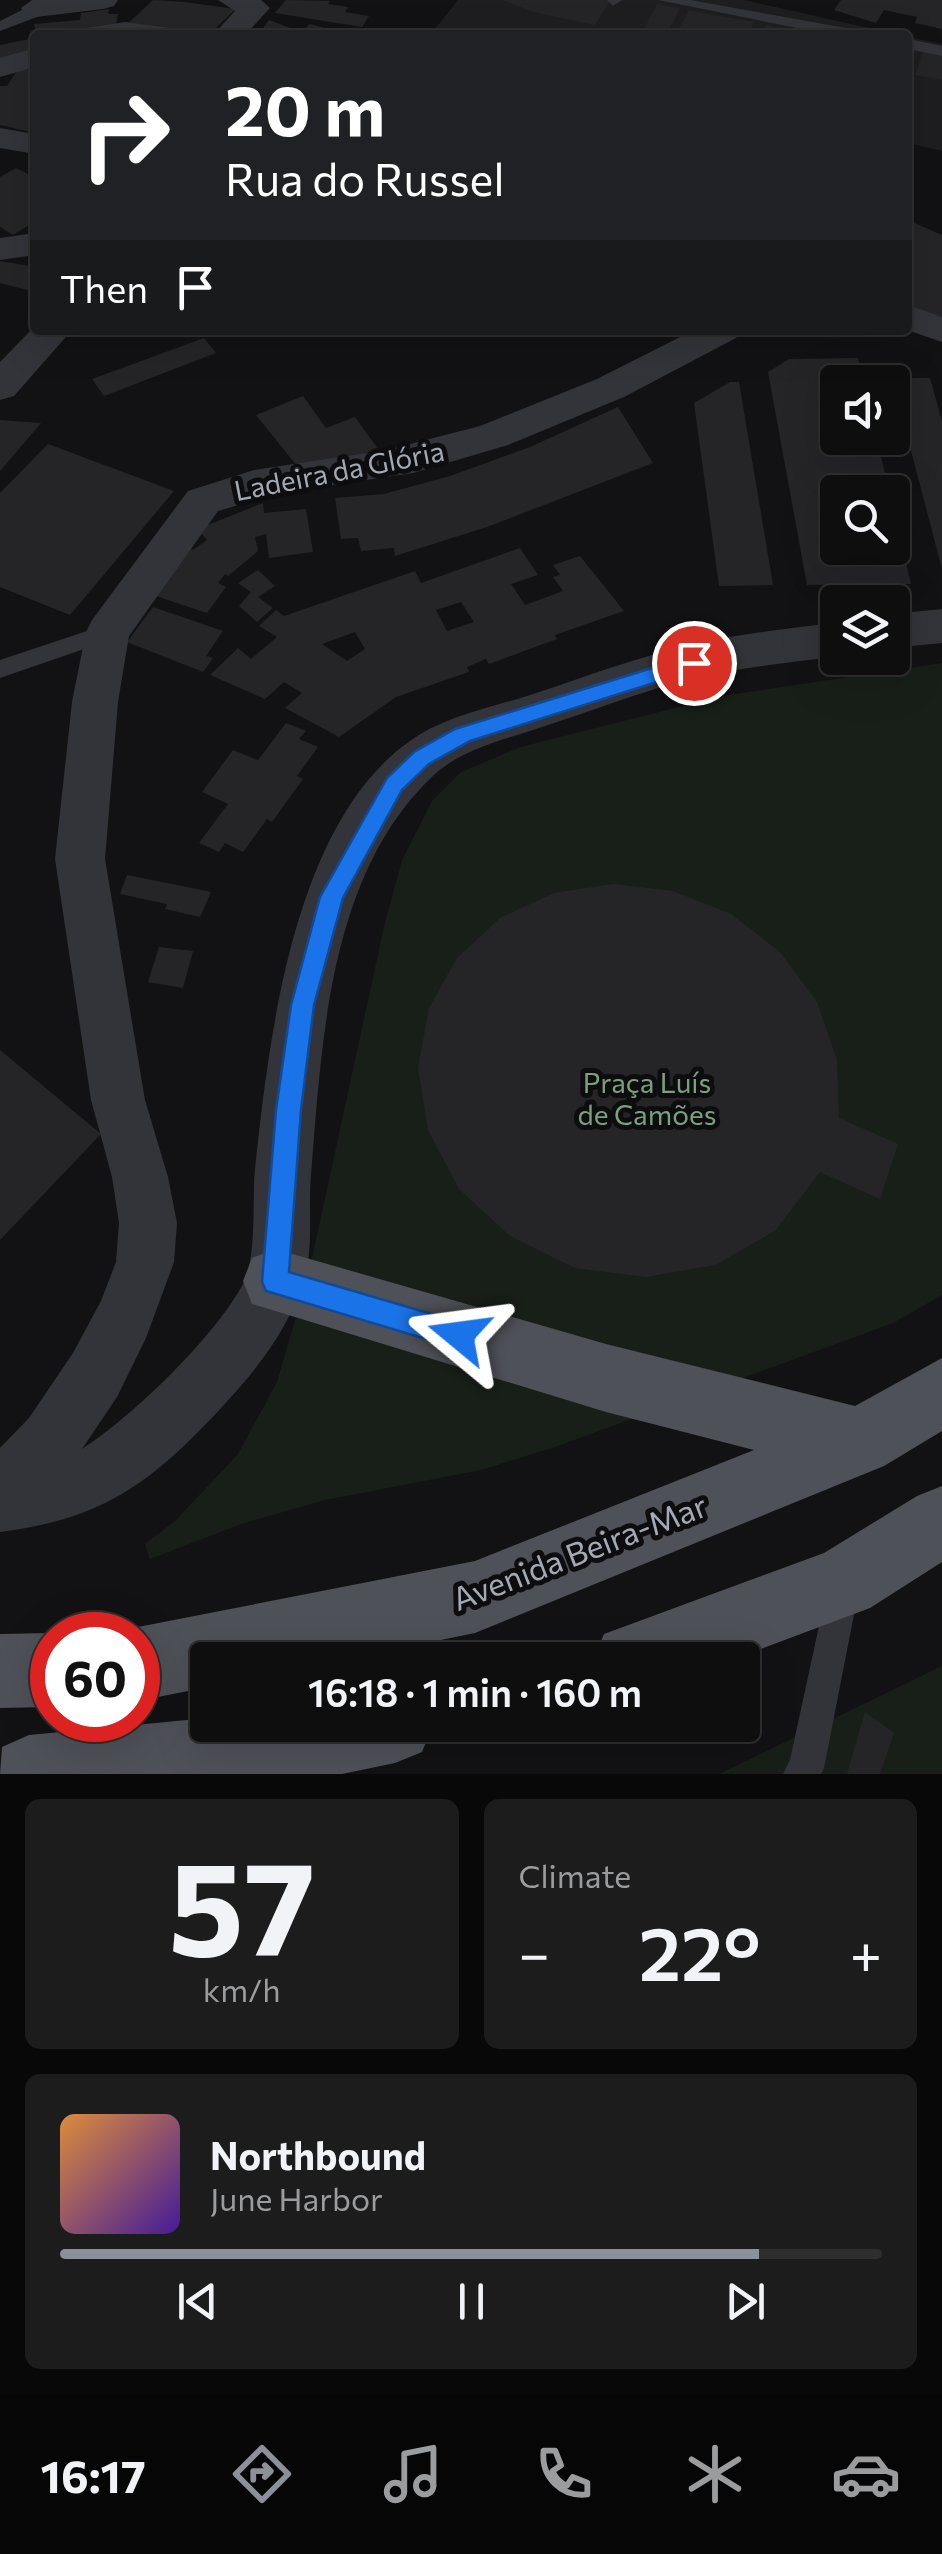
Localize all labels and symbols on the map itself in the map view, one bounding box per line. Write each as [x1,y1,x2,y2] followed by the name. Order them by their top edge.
[231,433,447,507] street label: Ladeira da Glória
[652,621,737,706] pin
[578,1065,716,1131] park label: Praça Luís de Camões
[407,1283,511,1387] position arrow
[446,1484,712,1618] street label: Avenida Beira-Mar
[30,1612,160,1742] speed limit sign: 60

